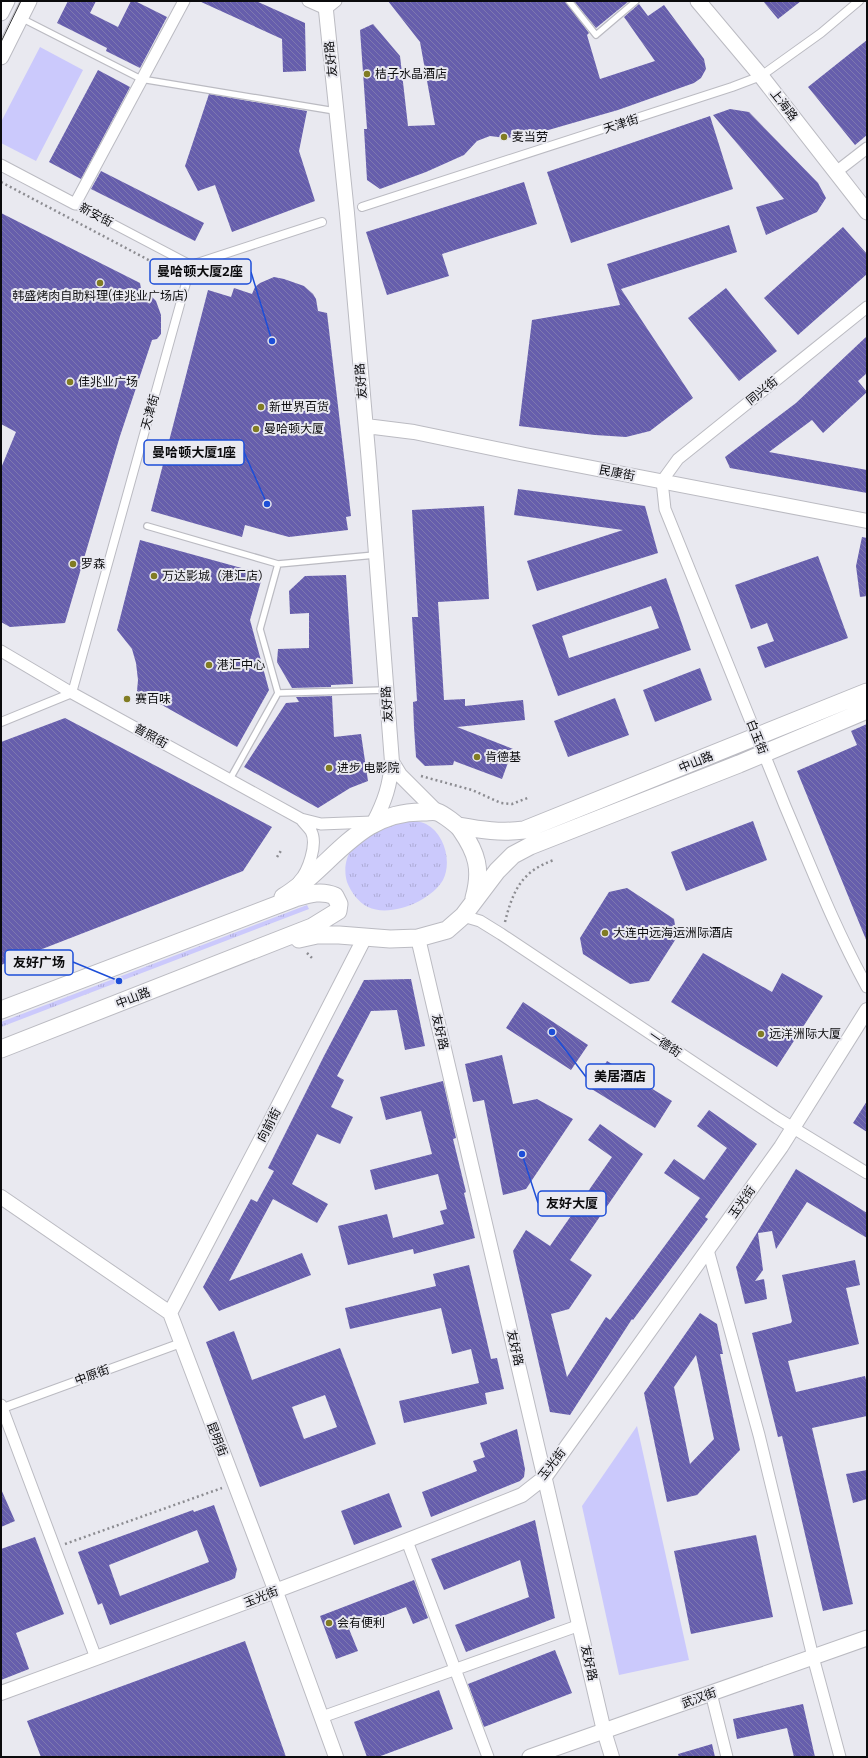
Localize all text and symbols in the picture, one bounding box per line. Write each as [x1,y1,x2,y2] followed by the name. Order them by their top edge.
[322,40,340,78] street label: 友好路
[375,67,447,81] place label: 桔子水晶酒店
[362,69,372,79] marker: 桔子水晶酒店
[767,87,801,123] street label: 上海路
[602,112,640,136] street label: 天津街
[512,130,548,144] place label: 麦当劳
[499,132,509,142] marker: 麦当劳
[77,200,115,230] street label: 新安街
[150,259,251,284] callout: 曼哈顿大厦2座
[157,264,243,279] text: 曼哈顿大厦2座
[95,278,105,288] marker: 韩盛烤肉自助料理(佳兆业广场店)
[12,288,188,303] place label: 韩盛烤肉自助料理(佳兆业广场店)
[352,362,370,400] street label: 友好路
[744,374,780,408] street label: 同兴街
[78,375,138,389] place label: 佳兆业广场
[65,377,75,387] marker: 佳兆业广场
[138,393,162,431] street label: 天津街
[269,400,329,414] place label: 新世界百货
[256,402,266,412] marker: 新世界百货
[264,422,324,436] place label: 曼哈顿大厦
[251,424,261,434] marker: 曼哈顿大厦
[144,440,244,465] callout: 曼哈顿大厦1座
[152,445,236,460] text: 曼哈顿大厦1座
[598,463,636,483] street label: 民康街
[81,557,105,571] place label: 罗森
[68,559,78,569] marker: 罗森
[162,569,270,583] place label: 万达影城（港汇店）
[149,571,159,581] marker: 万达影城（港汇店）
[217,658,265,672] place label: 港汇中心
[204,660,214,670] marker: 港汇中心
[379,686,395,722] street label: 友好路
[135,692,171,706] place label: 赛百味
[122,694,132,704] marker: 赛百味
[744,718,770,756] street label: 白玉街
[132,721,170,751] street label: 普照街
[677,749,715,775] street label: 中山路
[485,750,521,764] place label: 肯德基
[472,752,482,762] marker: 肯德基
[337,761,399,775] place label: 进步 电影院
[324,763,334,773] marker: 进步 电影院
[613,926,733,940] place label: 大连中远海运洲际酒店
[600,928,610,938] marker: 大连中远海运洲际酒店
[5,950,73,975] callout: 友好广场
[13,955,65,970] text: 友好广场
[114,985,152,1011] street label: 中山路
[429,1013,451,1051] street label: 友好路
[769,1027,841,1041] place label: 远洋洲际大厦
[646,1028,684,1060] street label: 一德街
[756,1029,766,1039] marker: 远洋洲际大厦
[586,1064,654,1089] callout: 美居酒店
[594,1069,646,1084] text: 美居酒店
[254,1106,284,1144] street label: 向前街
[726,1183,758,1221] street label: 玉光街
[538,1191,606,1216] callout: 友好大厦
[546,1196,598,1211] text: 友好大厦
[504,1329,526,1367] street label: 友好路
[73,1362,111,1388] street label: 中原街
[204,1420,230,1458] street label: 昆明街
[535,1446,569,1482] street label: 玉光街
[242,1584,280,1610] street label: 玉光街
[337,1616,385,1630] place label: 会有便利
[324,1618,334,1628] marker: 会有便利
[578,1644,600,1682] street label: 友好路
[680,1685,718,1711] street label: 武汉街

